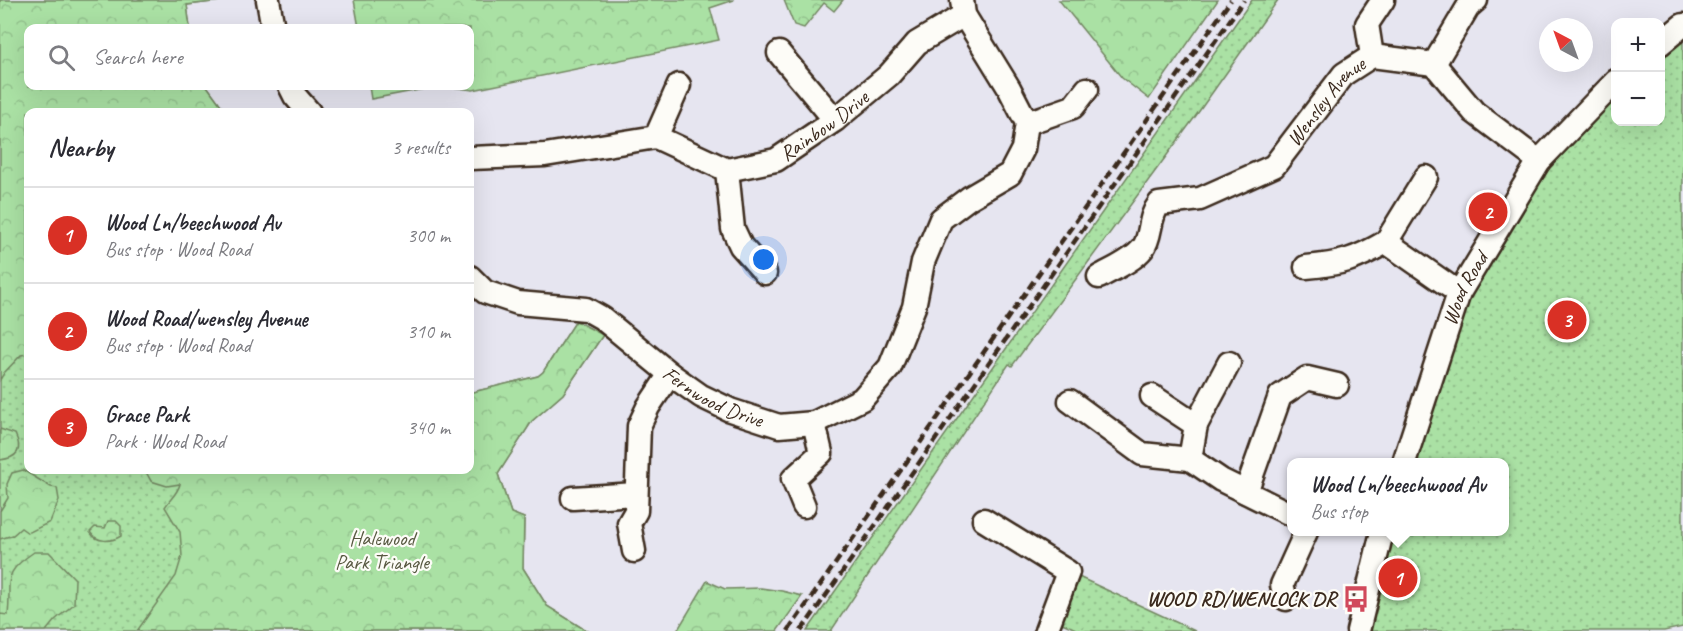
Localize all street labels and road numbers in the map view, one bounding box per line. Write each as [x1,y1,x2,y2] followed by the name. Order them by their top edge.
[1281,50,1371,151] street label: Wensley Avenue
[775,84,875,167] street label: Rainbow Drive
[1436,244,1496,328] street label: Wood Road
[657,360,767,433] street label: Fernwood Drive

